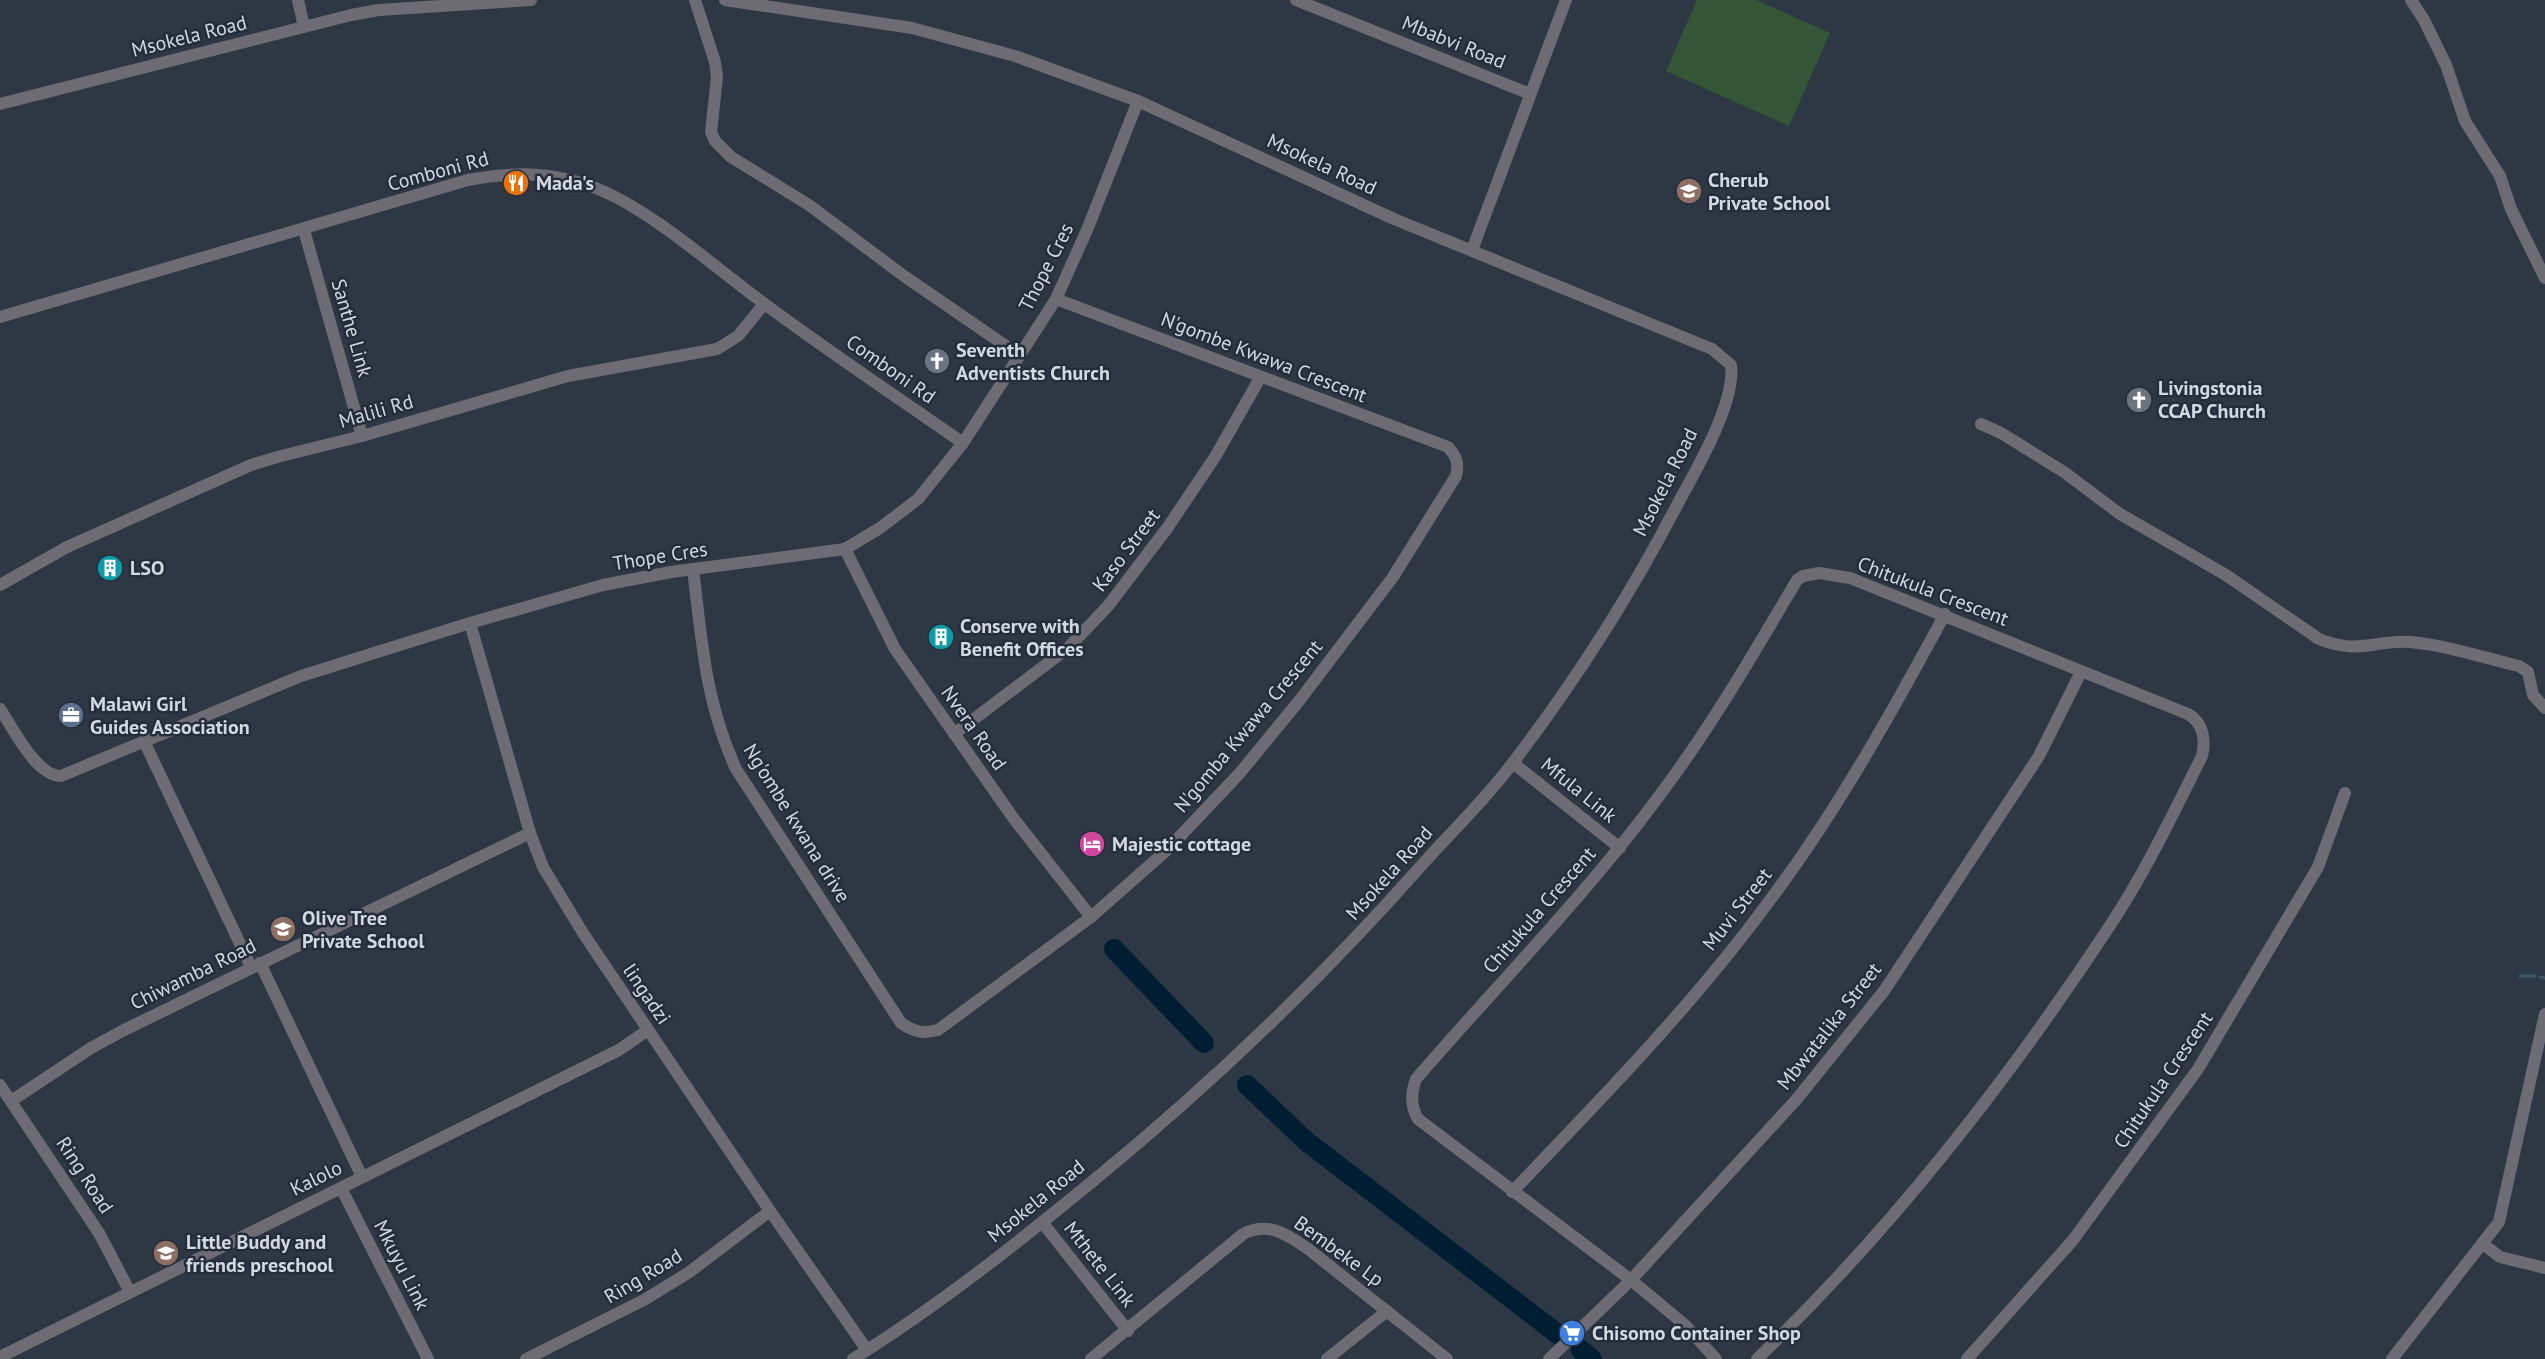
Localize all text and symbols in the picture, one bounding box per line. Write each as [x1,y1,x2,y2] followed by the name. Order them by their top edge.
[129,9,249,63] street label: Msokela Road
[1398,9,1510,75] street label: Mbabvi Road
[1263,127,1381,201] street label: Msokela Road
[385,145,491,197] street label: Comboni Rd
[1708,167,1830,216] place label: Cherub Private School
[501,168,531,198] restaurant icon: Mada's
[536,170,594,196] place label: Mada's
[1674,176,1704,206] school or university icon: Cherub Private School
[1013,219,1079,315] street label: Thope Cres
[326,276,379,380] street label: Santhe Link
[1157,306,1371,408] street label: N'gombe Kwawa Crescent
[841,329,941,409] street label: Comboni Rd
[956,337,1110,386] place label: Seventh Adventists Church
[922,346,952,376] church icon: Seventh Adventists Church
[2158,375,2266,424] place label: Livingstonia CCAP Church
[2124,385,2154,415] church icon: Livingstonia CCAP Church
[336,388,416,434] street label: Malili Rd
[1627,424,1703,540] street label: Msokela Road
[1086,503,1166,597] street label: Kaso Street
[611,536,709,576] street label: Thope Cres
[1854,550,2012,632] street label: Chitukula Crescent
[95,553,125,583] building icon: LSO
[130,555,164,581] place label: LSO
[960,613,1084,662] place label: Conserve with Benefit Offices
[926,622,956,652] building icon: Conserve with Benefit Offices
[1168,634,1328,818] street label: N'gomba Kwawa Crescent
[935,681,1013,775] street label: Nvera Road
[90,691,250,740] place label: Malawi Girl Guides Association
[56,700,86,730] office icon: Malawi Girl Guides Association
[738,739,856,907] street label: Ng'ombe kwana drive
[1536,751,1623,829] street label: Mfula Link
[1340,820,1438,926] street label: Msokela Road
[1077,829,1107,859] hotel icon: Majestic cottage
[1112,831,1251,857] place label: Majestic cottage
[1477,841,1601,979] street label: Chitukula Crescent
[1697,862,1778,956] street label: Muvi Street
[302,905,424,954] place label: Olive Tree Private School
[268,914,298,944] school or university icon: Olive Tree Private School
[126,932,260,1016] street label: Chiwamba Road
[1771,957,1887,1095] street label: Mbwatalika Street
[617,959,677,1029] street label: lingadzi
[2108,1006,2219,1153] street label: Chitukula Crescent
[51,1132,119,1218] street label: Ring Road
[286,1154,346,1202] street label: Kalolo
[982,1154,1090,1248] street label: Msokela Road
[1289,1210,1389,1292] street label: Bembeke Lp
[368,1216,436,1315] street label: Mkuyu Link
[1058,1216,1142,1313] street label: Mthete Link
[186,1229,334,1278] place label: Little Buddy and friends preschool
[151,1238,181,1268] school or university icon: Little Buddy and friends preschool
[599,1243,687,1309] street label: Ring Road
[1557,1318,1587,1348] supermarket icon: Chisomo Container Shop
[1592,1320,1801,1346] place label: Chisomo Container Shop

